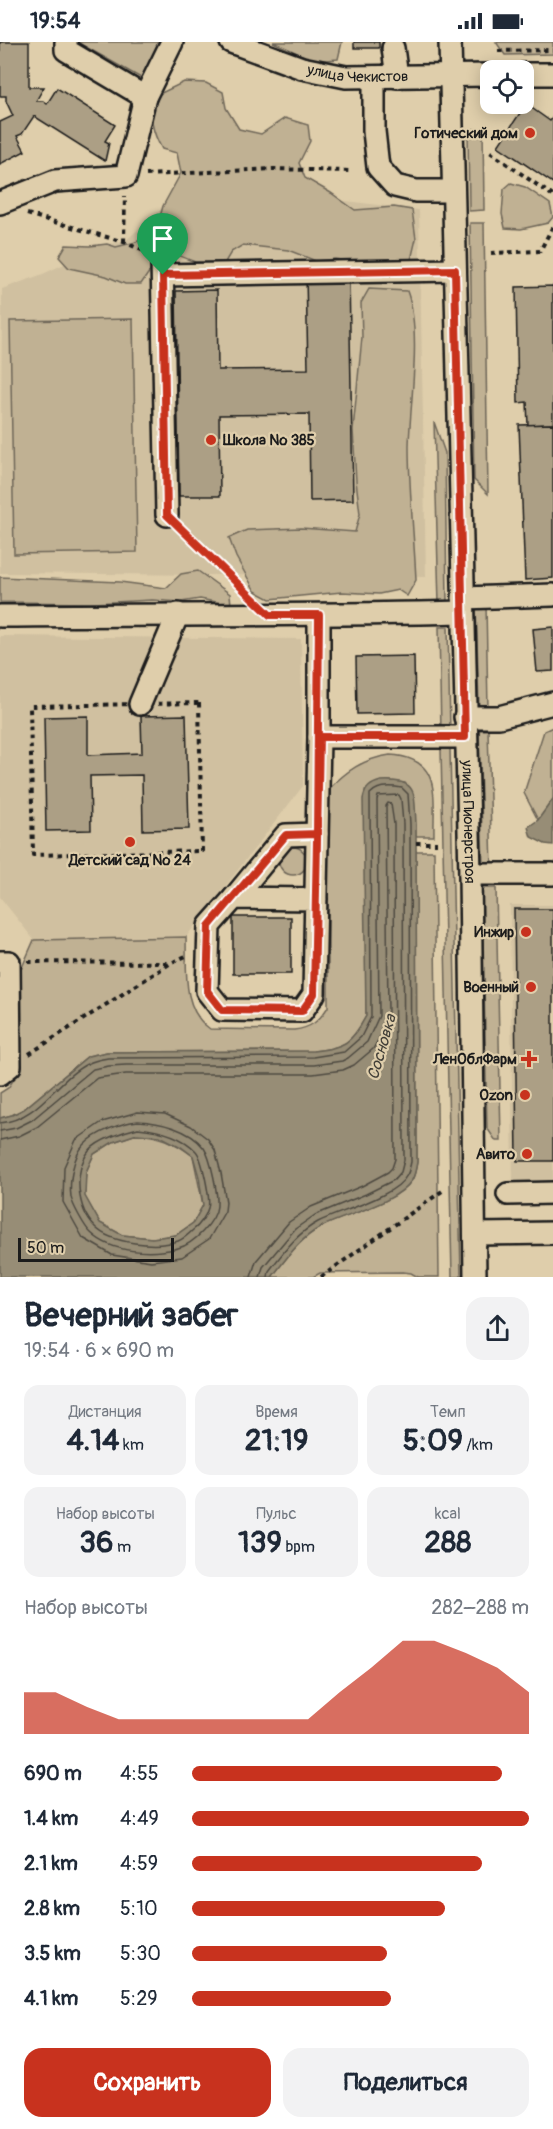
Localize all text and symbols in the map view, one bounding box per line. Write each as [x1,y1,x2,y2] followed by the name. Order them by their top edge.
[30,7,81,35] text: 19:54
[304,60,409,87] street label: улица Чекистов
[480,60,534,114] map controls
[480,60,534,114] button: locate
[414,124,518,143] place label: Готический дом
[523,126,537,140] marker: Готический дом
[137,213,188,275] pin
[146,222,179,255] icon: arrive
[222,431,315,450] place label: Школа № 385
[204,433,218,447] marker: Школа № 385
[458,759,480,884] street label: улица Пионерстроя
[123,835,137,849] marker: Детский сад № 24
[68,851,191,870] place label: Детский сад № 24
[474,923,514,942] place label: Инжир
[519,925,533,939] marker: Инжир
[463,978,519,997] place label: Военный
[524,980,538,994] marker: Военный
[363,1011,401,1082] water label: Сосновка
[432,1050,517,1069] place label: ЛенОблФарм
[522,1052,536,1066] marker: ЛенОблФарм
[479,1086,513,1105] place label: Ozon
[518,1088,532,1102] marker: Ozon
[476,1145,515,1164] place label: Авито
[520,1147,534,1161] marker: Авито
[18,1235,174,1262] scale bar
[27,1238,64,1258] text: 50 m
[24,1295,238,1336] text: Вечерний забег
[466,1297,529,1360] button: share
[24,1338,174,1363] text: 19:54 · 6 × 690 m
[69,1402,141,1422] text: Дистанция
[255,1402,298,1422] text: Время
[430,1402,466,1422] text: Темп
[66,1422,120,1459] text: 4.14
[245,1422,308,1459] text: 21:19
[403,1422,463,1459] text: 5:09
[120,1435,144,1455] text: km
[463,1435,493,1455] text: /km
[56,1504,155,1524] text: Набор высоты
[256,1504,297,1524] text: Пульс
[435,1504,461,1524] text: kcal
[79,1524,113,1561] text: 36
[238,1524,282,1561] text: 139
[424,1524,471,1561] text: 288
[113,1537,131,1557] text: m
[282,1537,315,1557] text: bpm
[24,1595,148,1620] text: Набор высоты
[431,1595,529,1620] text: 282–288 m
[24,1761,82,1786] text: 690 m
[120,1761,159,1786] text: 4:55
[24,1806,78,1831] text: 1.4 km
[120,1806,159,1831] text: 4:49
[24,1851,78,1876] text: 2.1 km
[120,1851,158,1876] text: 4:59
[24,1896,80,1921] text: 2.8 km
[120,1896,158,1921] text: 5:10
[24,1941,81,1966] text: 3.5 km
[120,1941,161,1966] text: 5:30
[24,1986,78,2011] text: 4.1 km
[120,1986,158,2011] text: 5:29
[24,2048,271,2117] button: Сохранить
[283,2048,529,2117] button: Поделиться

